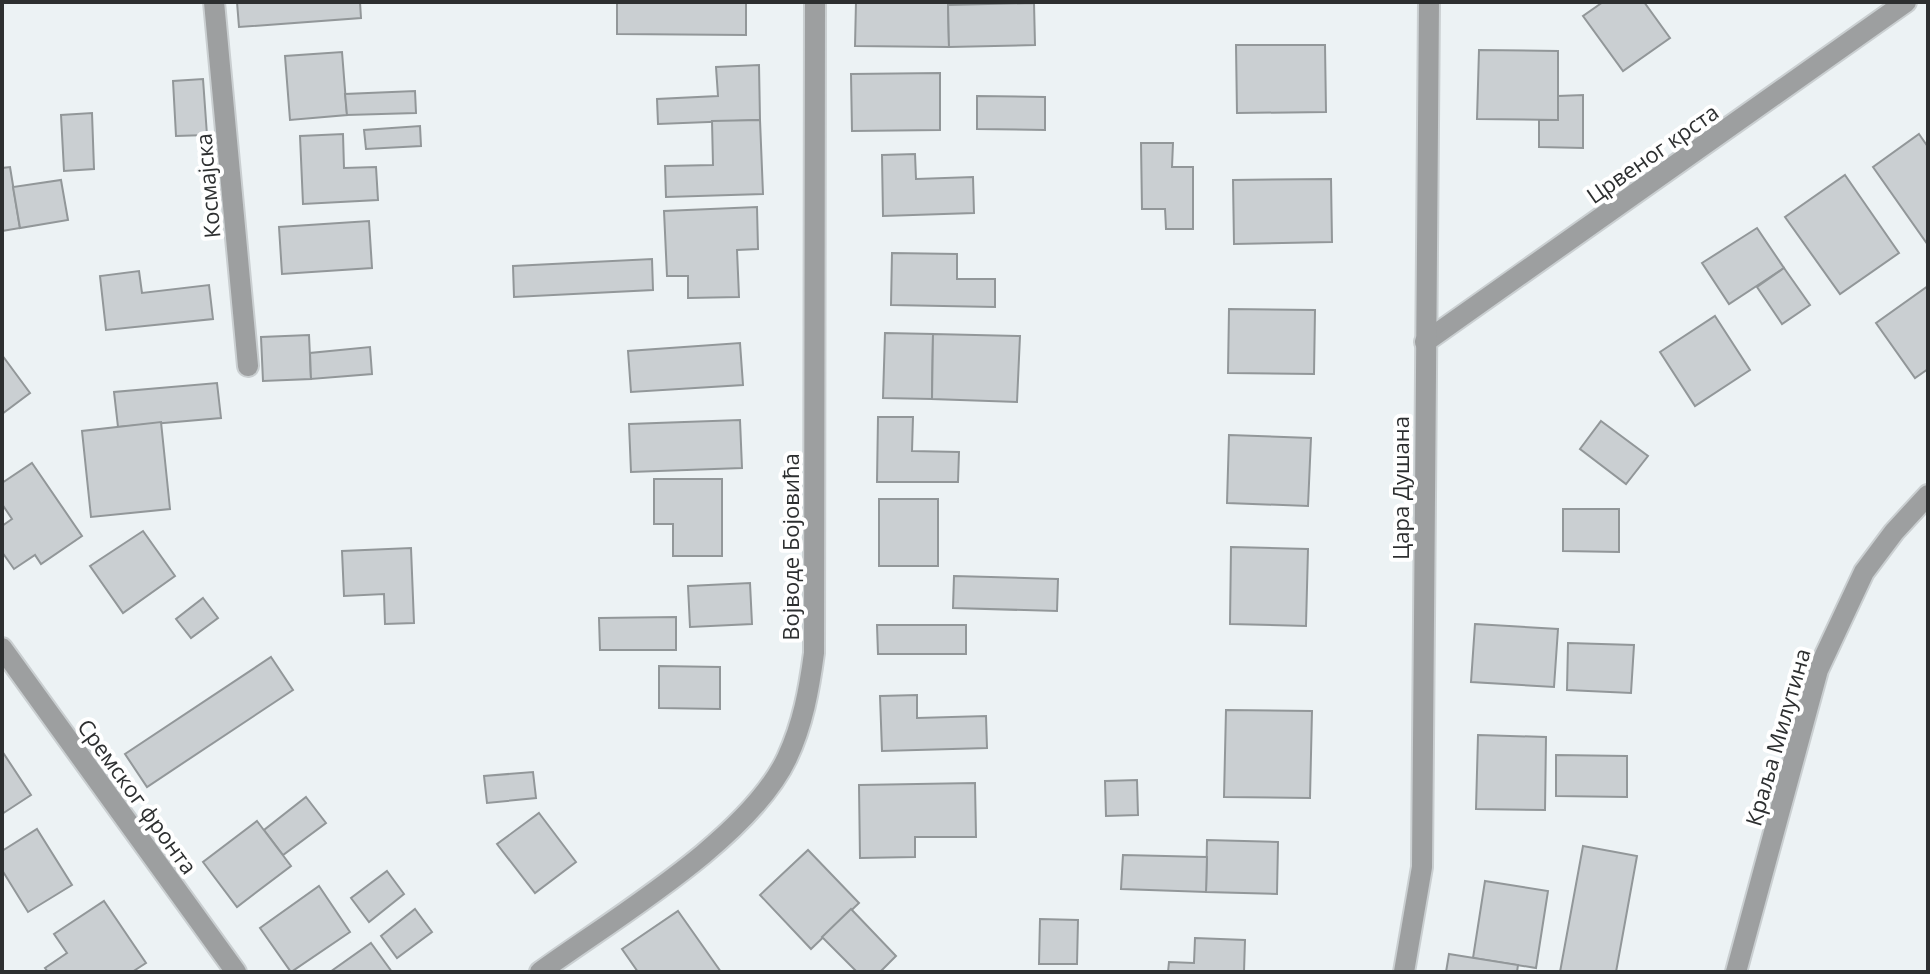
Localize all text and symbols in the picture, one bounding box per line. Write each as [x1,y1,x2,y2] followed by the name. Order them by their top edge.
[1580,96,1724,210] street label: Црвеног крста
[187,132,227,240] street label: Космајска
[1385,416,1415,560] street label: Цара Душана
[775,453,805,641] street label: Војводе Бојовића
[1737,645,1817,829] street label: Краља Милутина
[71,712,205,880] street label: Сремског фронта

